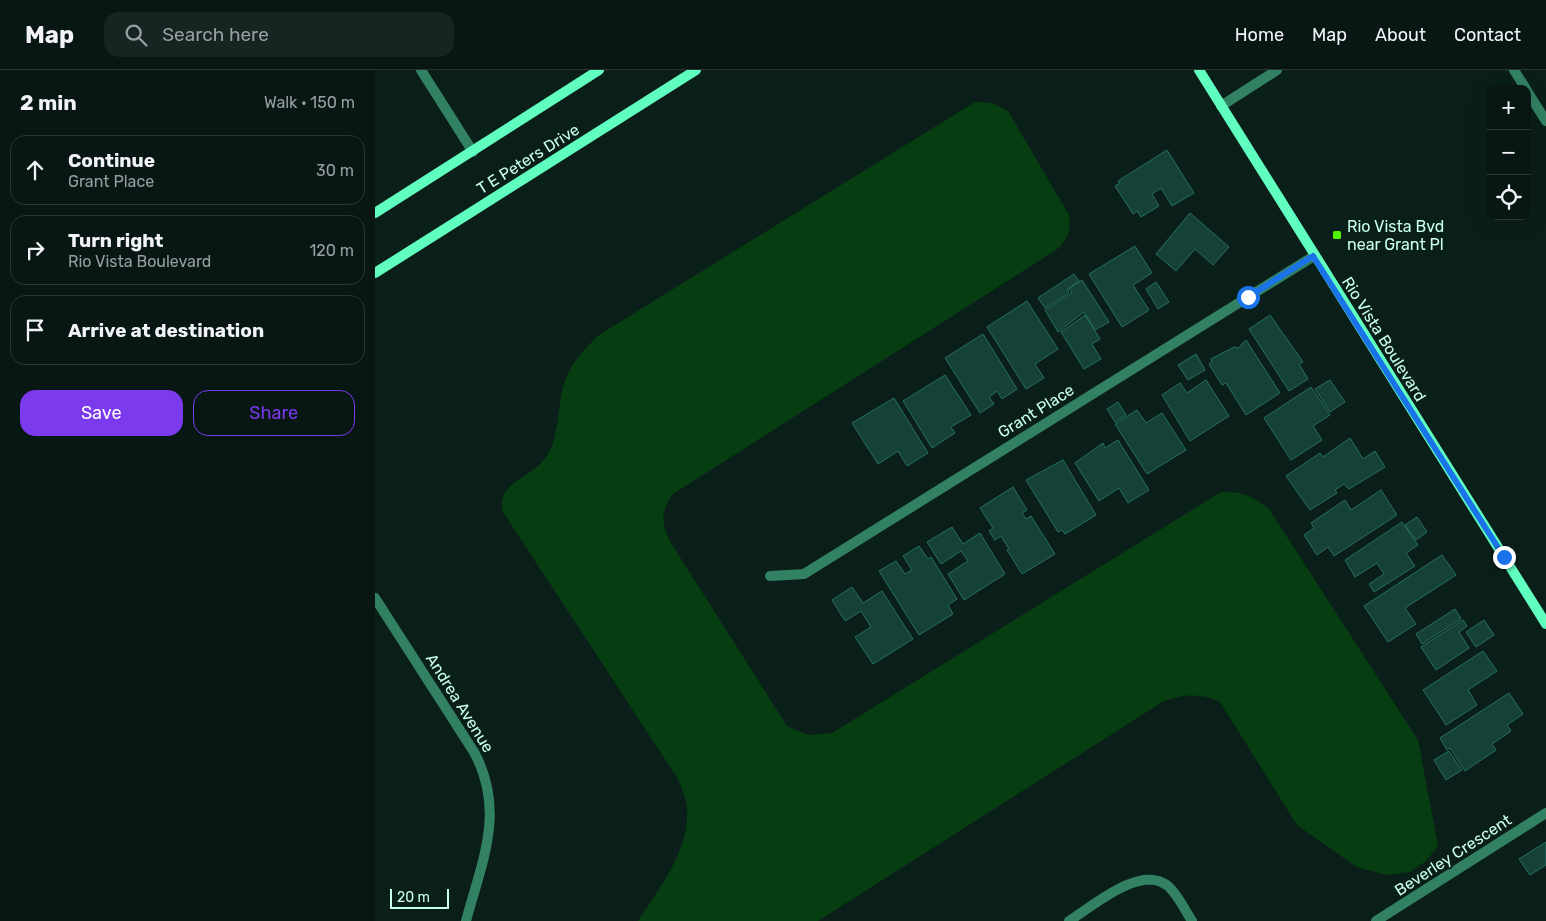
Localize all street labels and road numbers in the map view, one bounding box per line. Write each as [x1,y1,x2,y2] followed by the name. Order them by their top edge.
[473,120,583,198] street label: T E Peters Drive
[1338,273,1430,405] street label: Rio Vista Boulevard
[994,380,1078,442] street label: Grant Place
[422,650,498,756] street label: Andrea Avenue
[1391,810,1515,900] street label: Beverley Crescent

